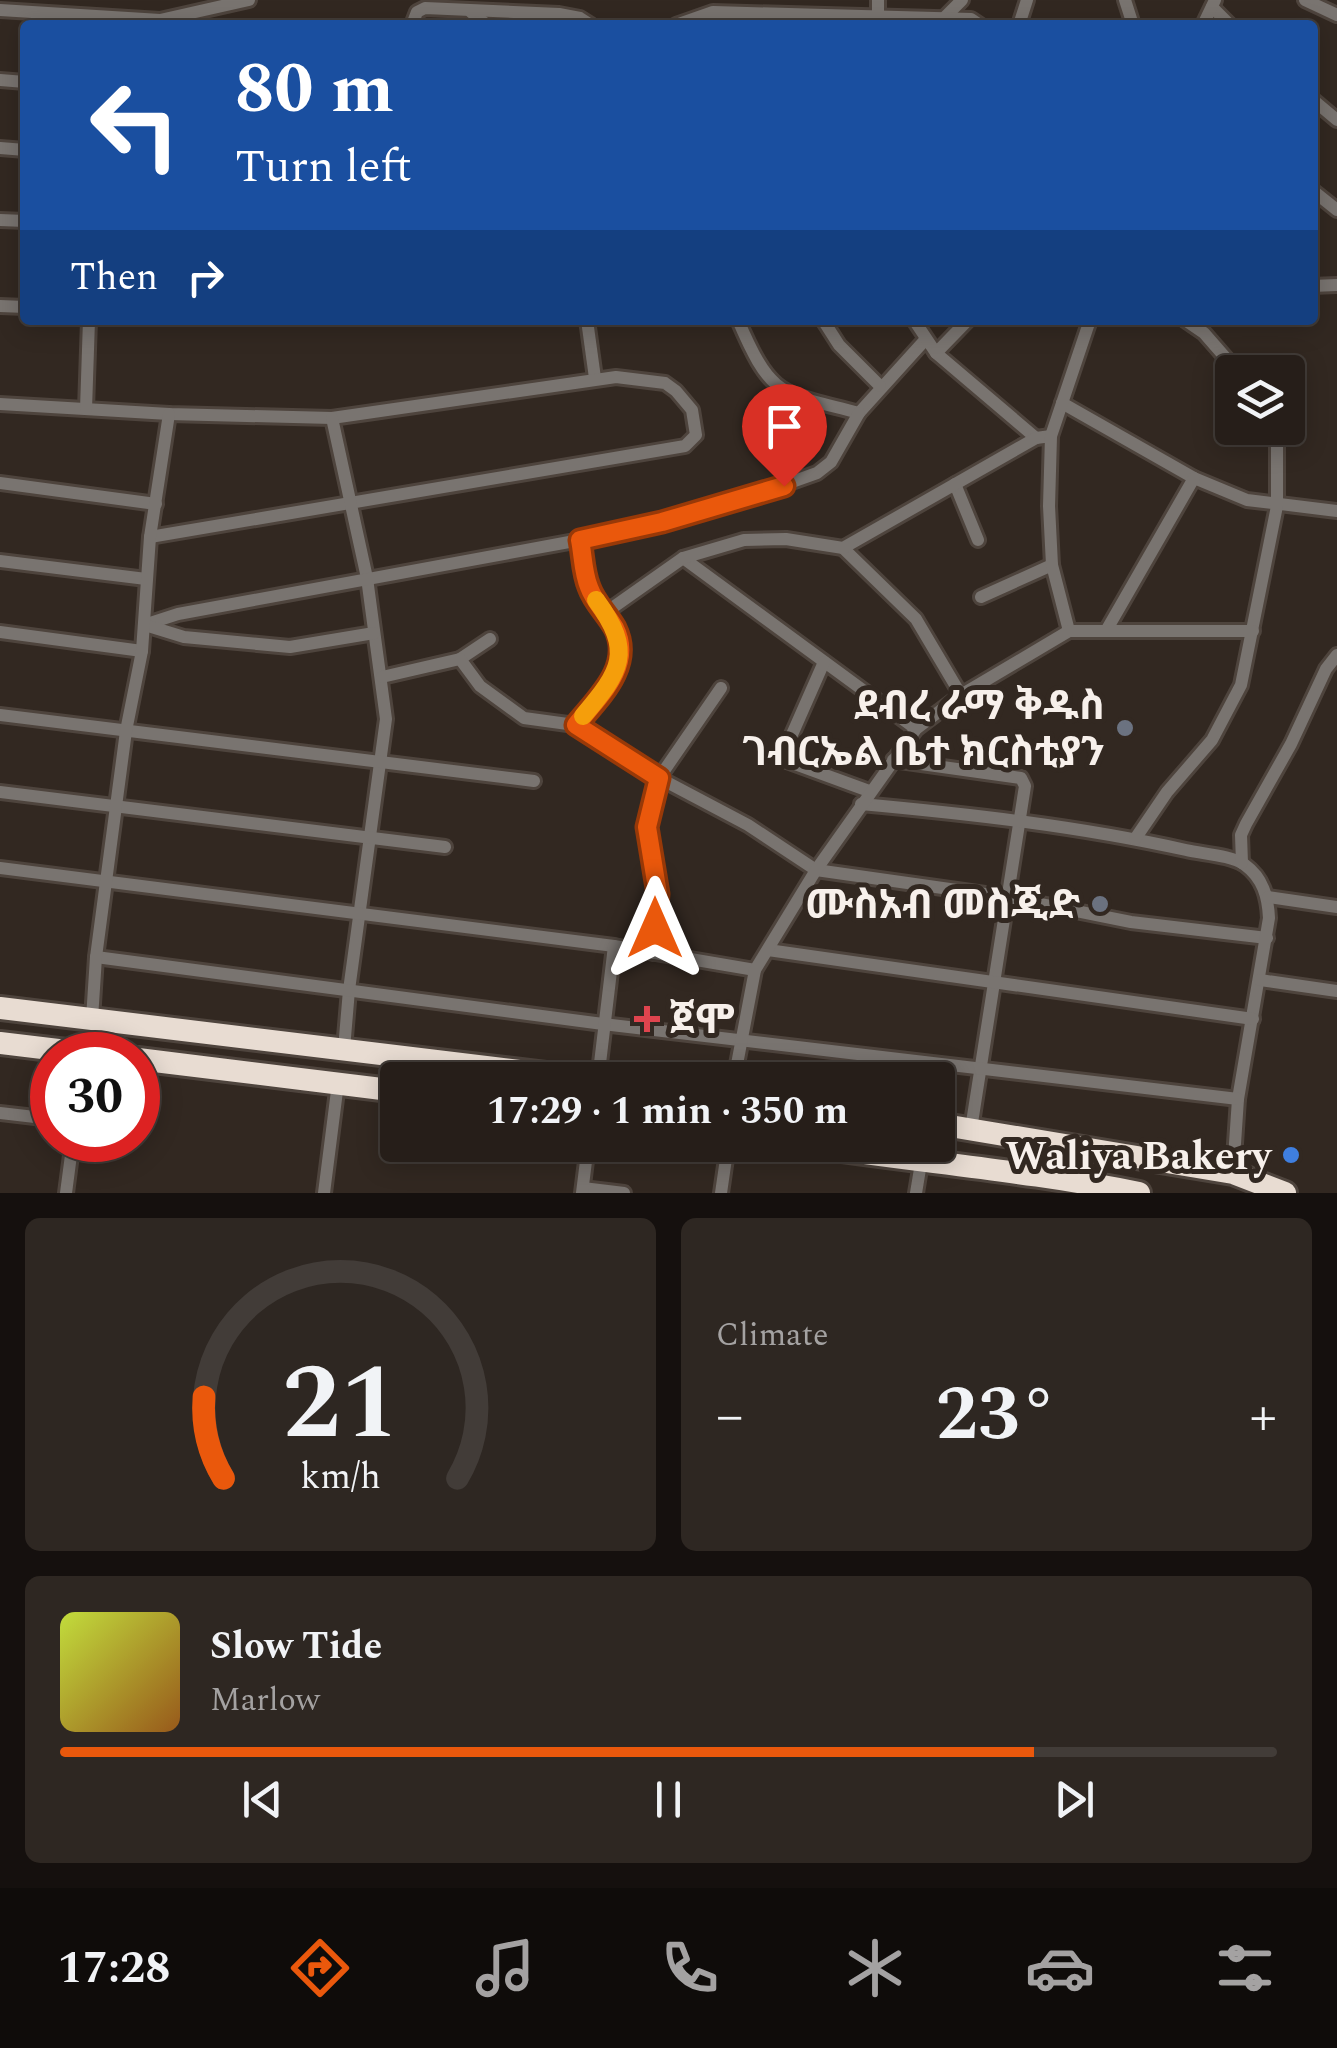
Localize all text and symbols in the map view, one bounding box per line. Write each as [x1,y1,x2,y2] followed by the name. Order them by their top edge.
[235,37,394,143] text: 80 m
[70,60,200,190] icon: left
[235,133,412,202] text: Turn left
[70,249,158,307] text: Then
[178,250,233,305] icon: right
[1215,355,1305,445] map controls
[1215,355,1305,445] button: layers
[742,384,827,487] pin
[757,399,812,454] icon: arrive
[742,677,1105,784] place label: ደብረ ራማ ቅዱስ ገብርኤል ቤተ ክርስቲያን
[1114,717,1136,739] marker: ደብረ ራማ ቅዱስ ገብርኤል ቤተ ክርስቲያን
[603,876,707,980] position arrow
[805,876,1080,937] place label: ሙስአብ መስጂድ
[1089,893,1111,915] marker: ሙስአብ መስጂድ
[670,991,735,1052] place label: ጀሞ
[634,1006,660,1032] marker: ጀሞ
[30,1032,160,1162] speed limit sign: 30
[487,1083,848,1141] text: 17:29 · 1 min · 350 m
[1005,1127,1273,1188] place label: Waliya Bakery
[1280,1144,1302,1166] marker: Waliya Bakery
[716,1311,828,1360] text: Climate
[282,1326,399,1484] text: 21
[936,1359,1057,1473] text: 23°
[716,1375,744,1458] text: −
[1249,1375,1277,1458] text: +
[300,1450,381,1505] text: km/h
[210,1618,382,1676] text: Slow Tide
[210,1676,320,1725] text: Marlow
[235,1772,290,1827] icon: previous
[641,1772,696,1827] icon: pause
[1047,1772,1102,1827] icon: next
[285,1933,355,2003] icon: directions
[470,1933,540,2003] icon: music
[655,1933,725,2003] icon: phone
[840,1933,910,2003] icon: climate
[1025,1933,1095,2003] icon: car
[1210,1933,1280,2003] icon: filters
[57,1934,170,2003] text: 17:28

